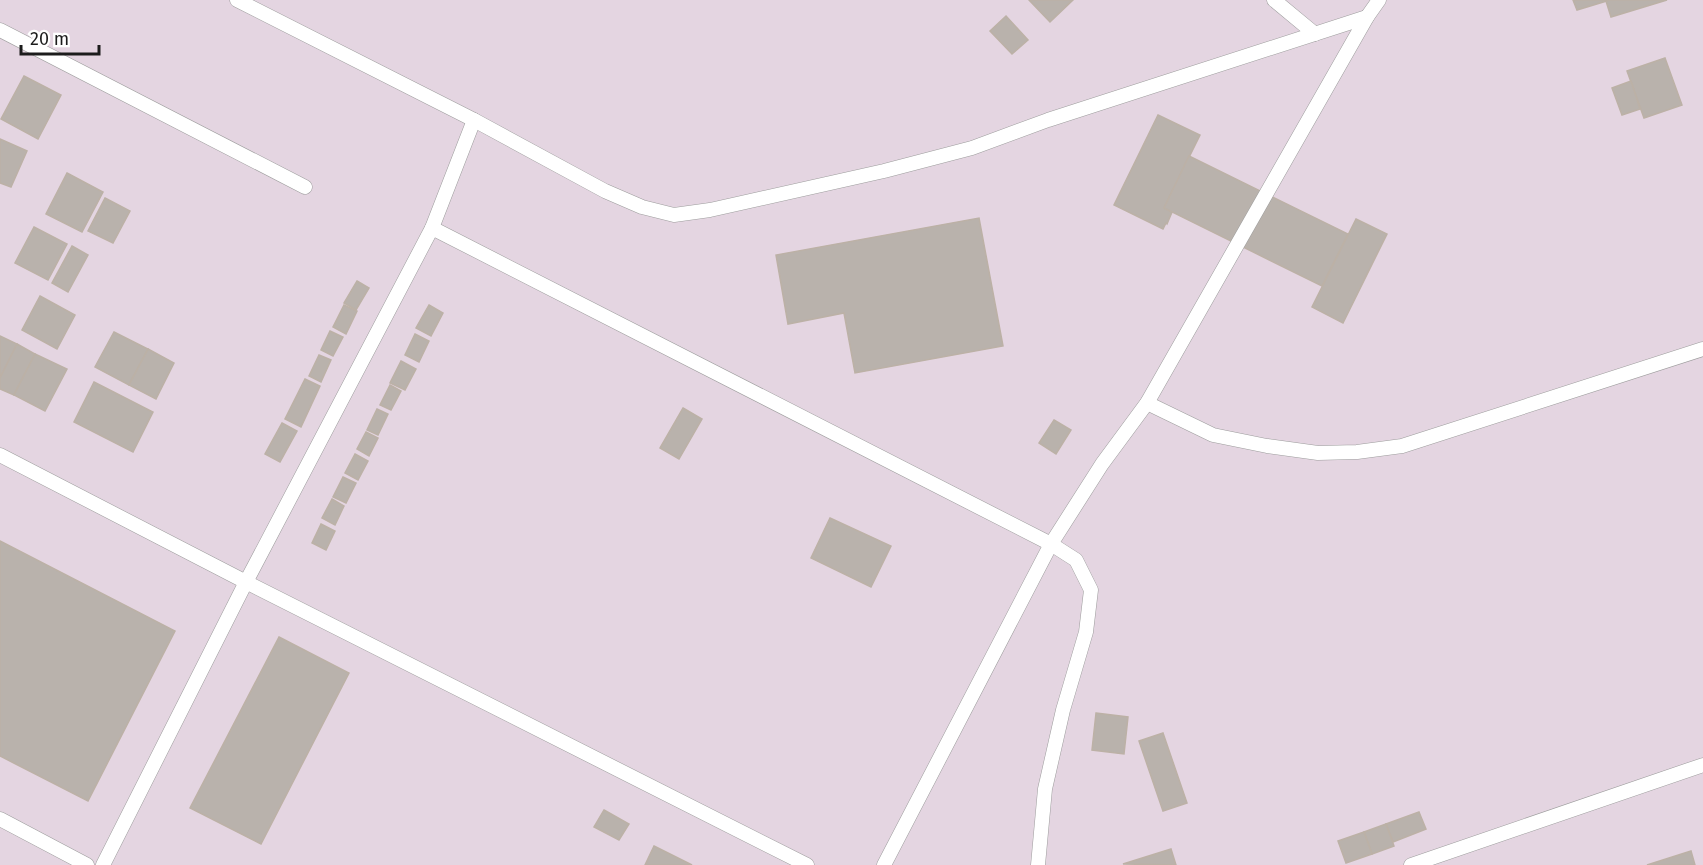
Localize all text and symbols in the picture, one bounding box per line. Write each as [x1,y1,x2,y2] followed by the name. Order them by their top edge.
[21,18,99,56] scale bar
[30,28,69,50] text: 20 m

